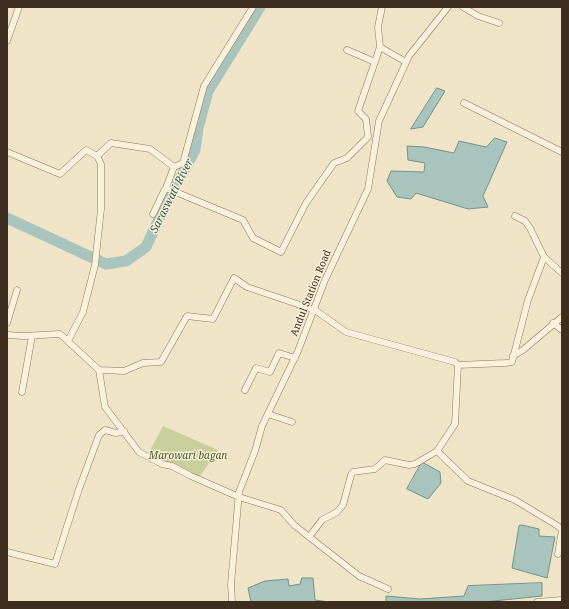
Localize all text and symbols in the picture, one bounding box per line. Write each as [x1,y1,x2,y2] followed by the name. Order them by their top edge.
[148,157,196,235] water label: Saraswati River
[288,248,334,338] street label: Andul Station Road
[149,450,227,462] park label: Marowari bagan

